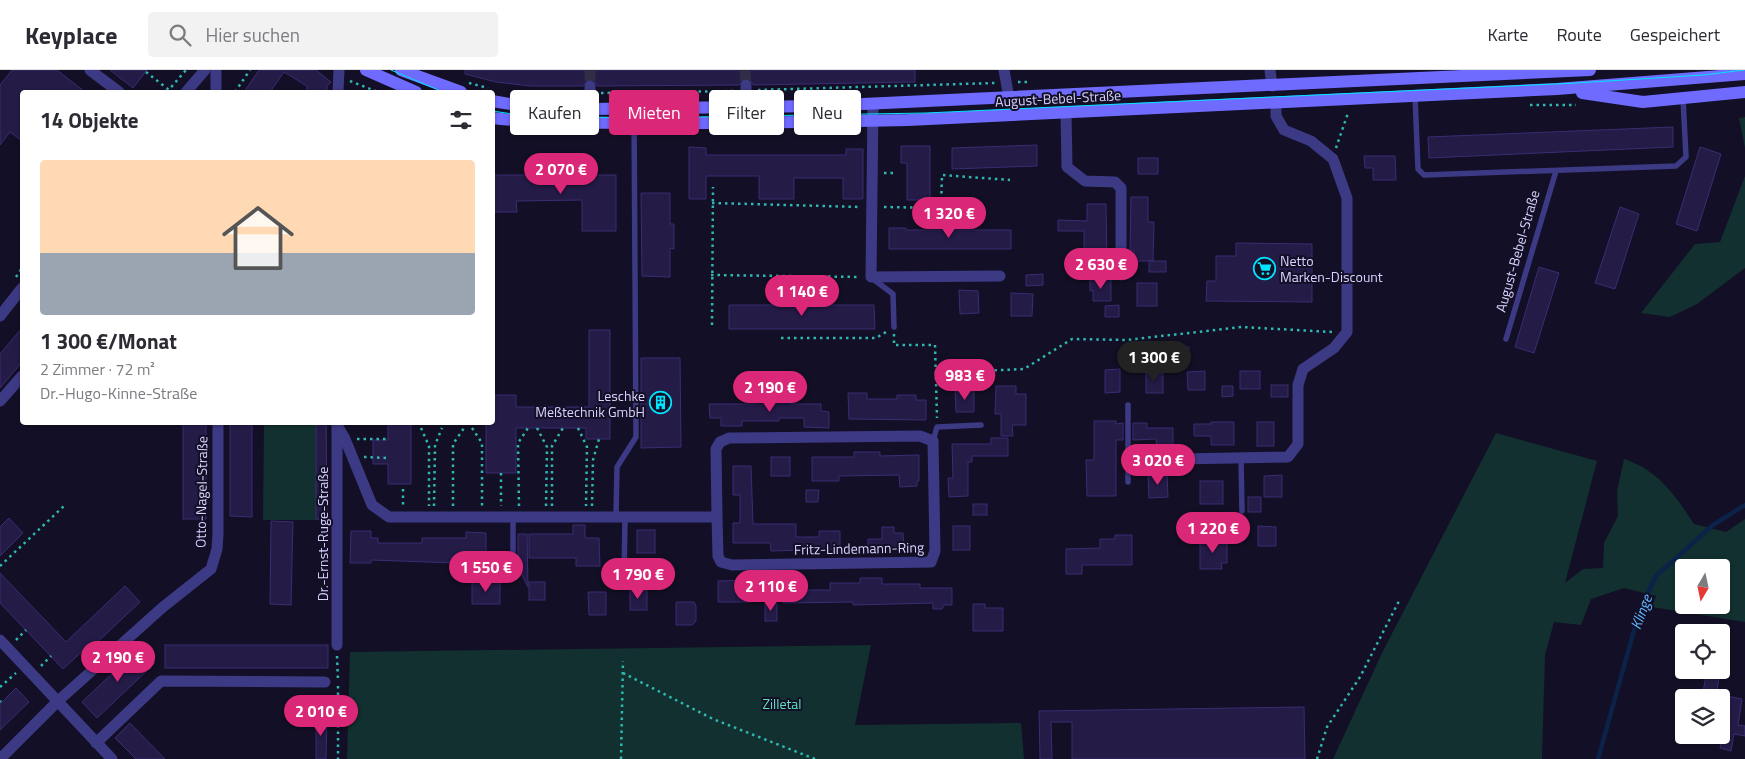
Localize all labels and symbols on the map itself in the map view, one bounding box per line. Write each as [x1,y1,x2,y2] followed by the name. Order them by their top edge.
[994,84,1122,112] street label: August-Bebel-Straße
[515,152,607,195] pin: 2 070 €
[1490,187,1544,315] street label: August-Bebel-Straße
[903,196,995,239] pin: 1 320 €
[1055,248,1147,290] pin: 2 630 €
[1280,250,1383,287] place label: Netto Marken-Discount
[1252,256,1276,280] supermarket icon: Netto Marken-Discount
[756,274,848,317] pin: 1 140 €
[1108,340,1200,383] pin: 1 300 €
[930,358,1000,401] pin: 983 €
[724,370,816,413] pin: 2 190 €
[535,385,645,422] place label: Leschke Meßtechnik GmbH
[649,391,673,415] building icon: Leschke Meßtechnik GmbH
[190,436,212,548] street label: Otto-Nagel-Straße
[1112,444,1204,486] pin: 3 020 €
[312,467,333,601] street label: Dr.-Ernst-Ruge-Straße
[1167,512,1259,554] pin: 1 220 €
[794,536,924,560] street label: Fritz-Lindemann-Ring
[440,550,532,593] pin: 1 550 €
[592,558,684,600] pin: 1 790 €
[1675,559,1730,614] north arrow
[725,570,817,612] pin: 2 110 €
[1624,590,1658,633] water label: Klinge
[72,640,164,683] pin: 2 190 €
[762,693,802,714] park label: Zilletal
[275,694,367,737] pin: 2 010 €

